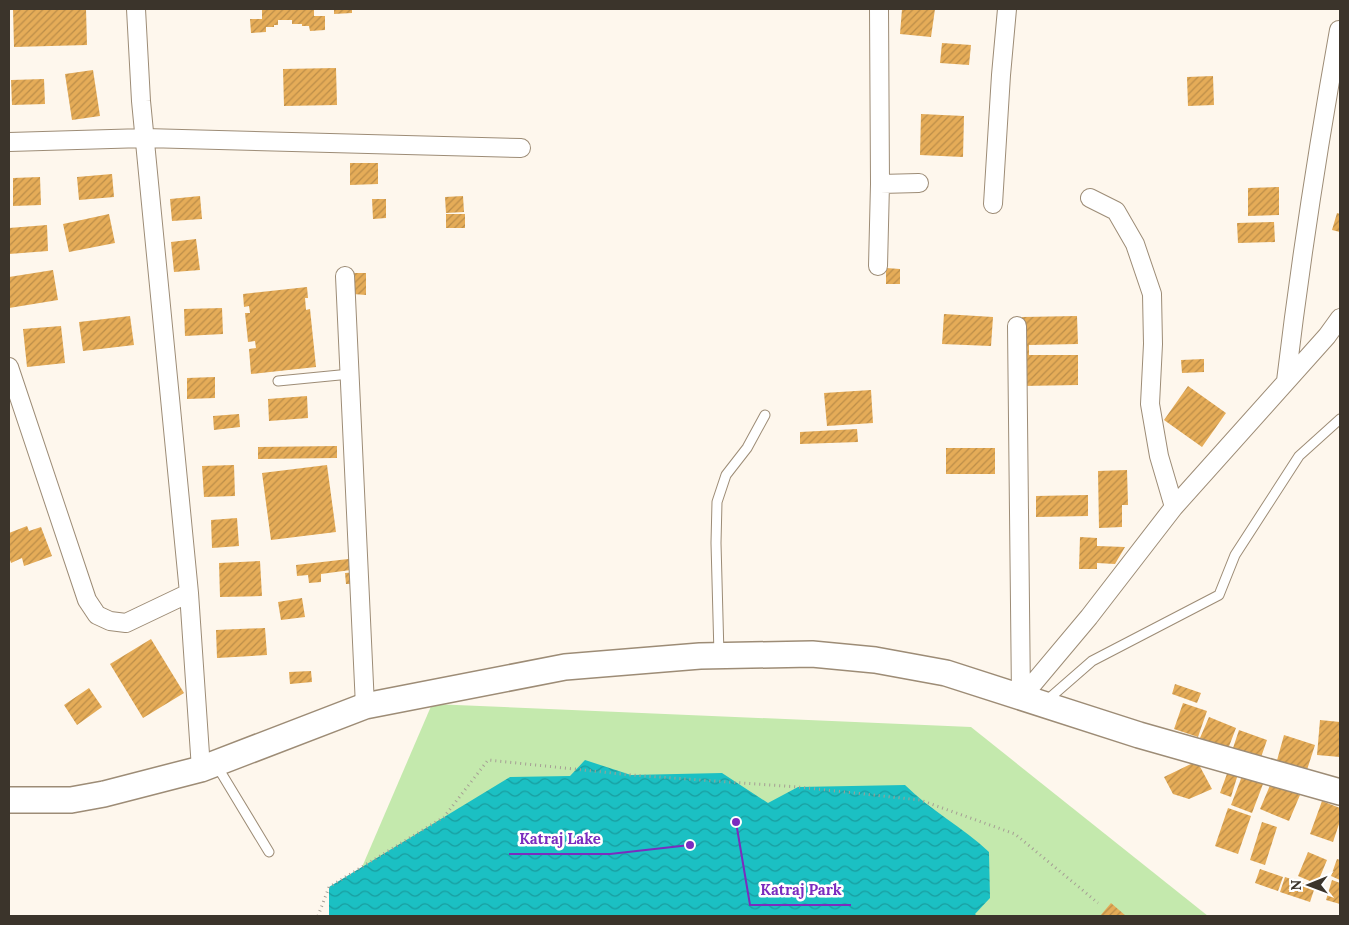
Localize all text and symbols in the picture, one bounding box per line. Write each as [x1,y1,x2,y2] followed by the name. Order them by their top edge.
[509,824,610,854] callout: Katraj Lake
[519,829,601,848] text: Katraj Lake
[1284,860,1334,910] north arrow
[750,875,851,905] callout: Katraj Park
[1287,879,1305,891] text: N
[760,880,842,899] text: Katraj Park

